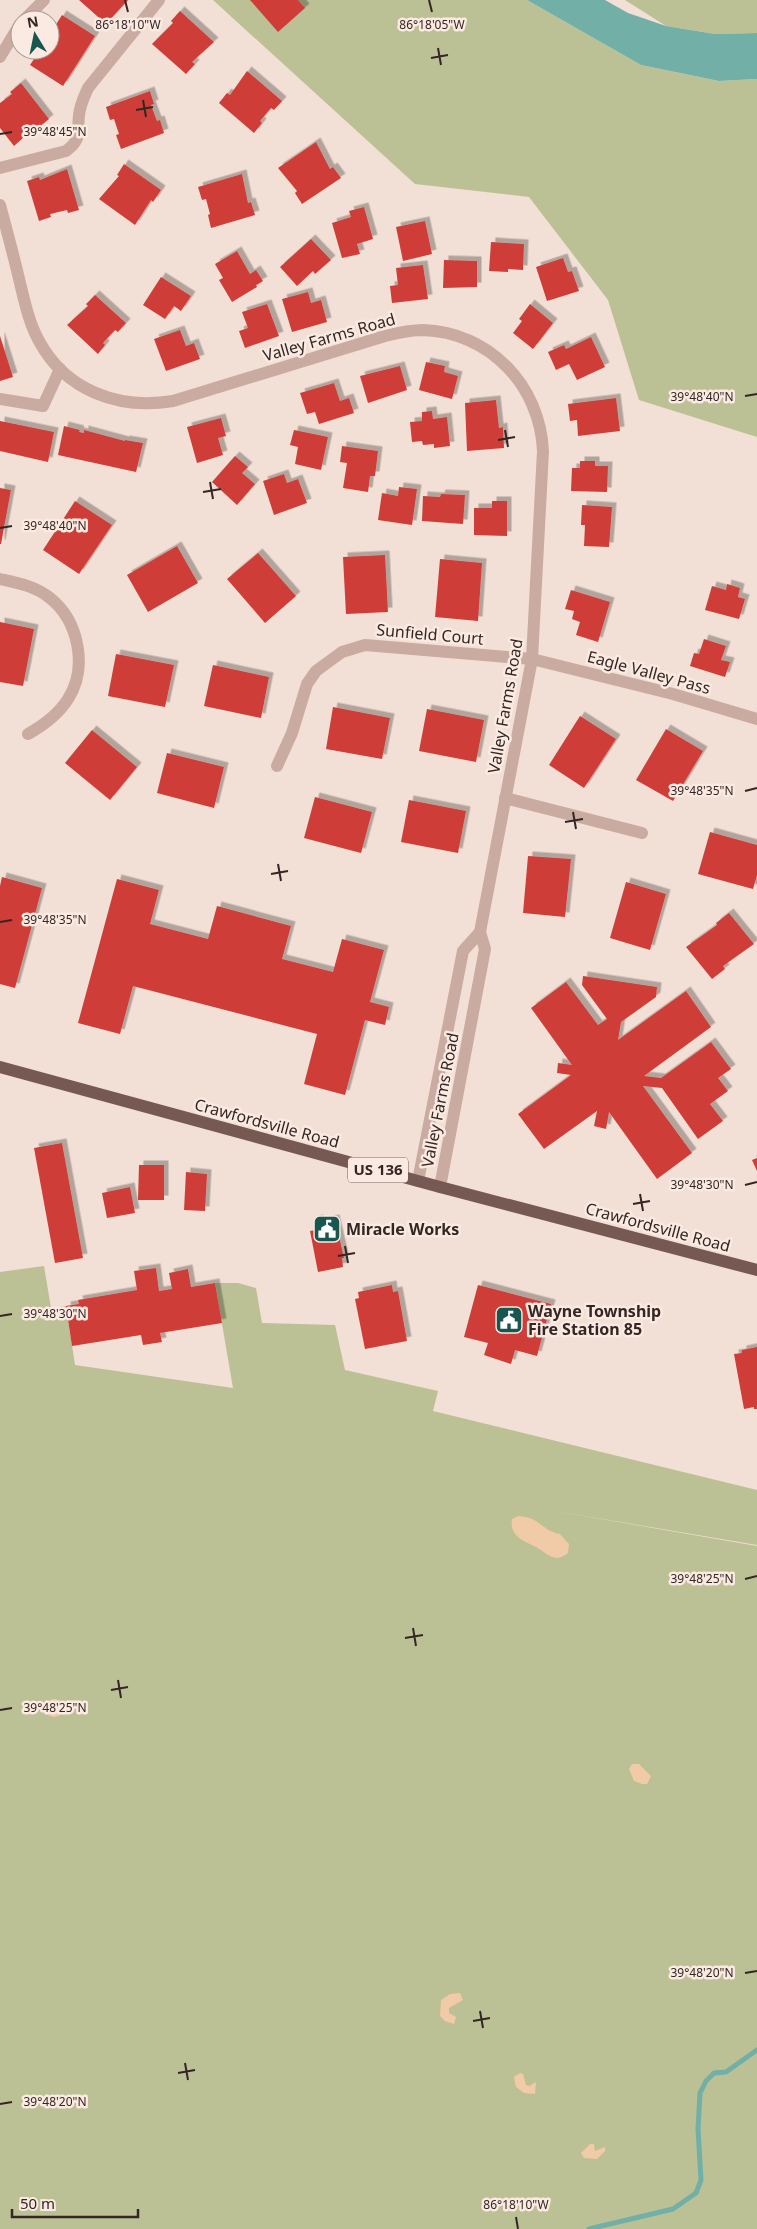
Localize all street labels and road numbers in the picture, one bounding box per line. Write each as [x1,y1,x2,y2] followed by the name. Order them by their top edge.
[260,308,398,366] street label: Valley Farms Road
[376,618,485,650] street label: Sunfield Court
[482,637,528,775] street label: Valley Farms Road
[585,645,713,699] street label: Eagle Valley Pass
[416,1031,464,1169] street label: Valley Farms Road
[192,1093,342,1153] street label: Crawfordsville Road
[348,1158,408,1182] road number: US 136
[583,1197,733,1257] street label: Crawfordsville Road

